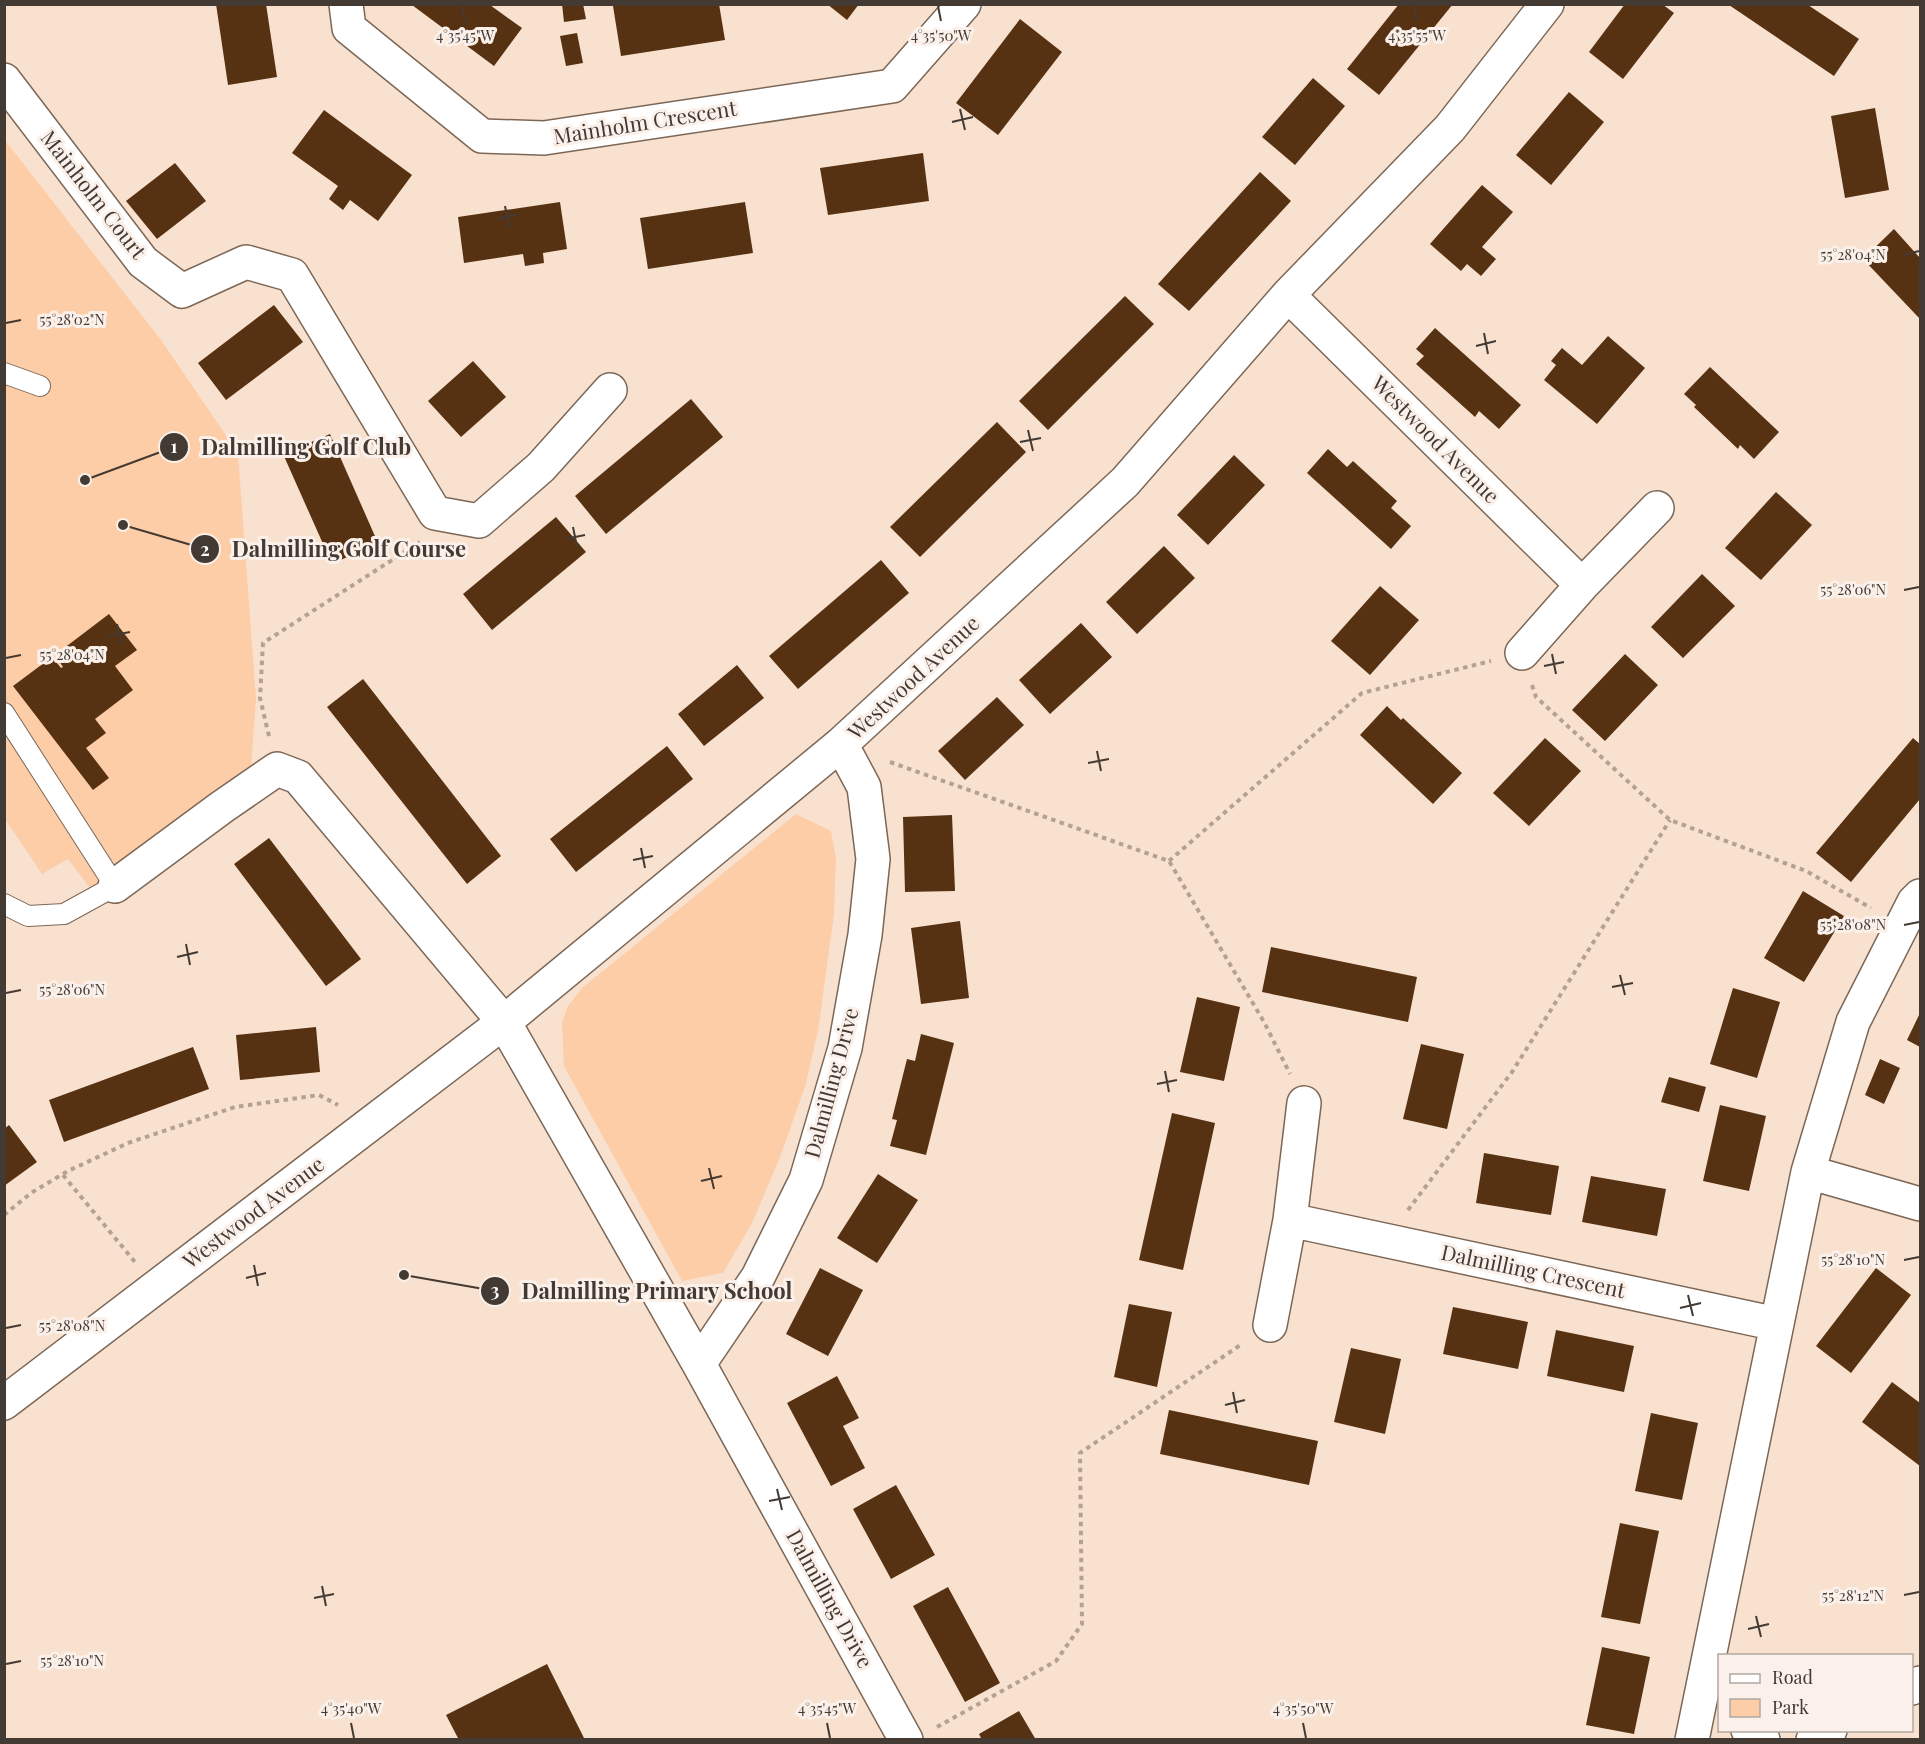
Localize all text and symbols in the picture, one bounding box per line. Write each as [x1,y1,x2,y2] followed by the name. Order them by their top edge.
[436,25,494,45] text: 4°35'45"W
[911,25,972,45] text: 4°35'50"W
[1388,25,1446,45] text: 4°35'55"W
[551,93,739,149] street label: Mainholm Crescent
[36,124,154,264] street label: Mainholm Court
[1820,244,1886,264] text: 55°28'04"N
[39,309,105,329] text: 55°28'02"N
[1366,368,1506,509] street label: Westwood Avenue
[159,427,423,467] callout: Dalmilling Golf Club
[201,431,411,461] text: Dalmilling Golf Club
[171,434,178,458] text: 1
[190,529,478,569] callout: Dalmilling Golf Course
[232,533,466,563] text: Dalmilling Golf Course
[200,537,210,561] text: 2
[1820,579,1886,599] text: 55°28'06"N
[840,608,984,745] street label: Westwood Avenue
[39,644,105,664] text: 55°28'04"N
[1820,914,1887,934] text: 55°28'08"N
[39,979,105,999] text: 55°28'06"N
[797,1004,864,1161] street label: Dalmilling Drive
[176,1149,329,1274] street label: Westwood Avenue
[1439,1237,1629,1303] street label: Dalmilling Crescent
[1821,1249,1886,1269] text: 55°28'10"N
[480,1271,805,1311] callout: Dalmilling Primary School
[522,1275,793,1305] text: Dalmilling Primary School
[491,1278,500,1302] text: 3
[39,1315,106,1335] text: 55°28'08"N
[781,1524,880,1672] street label: Dalmilling Drive
[1822,1585,1885,1605] text: 55°28'12"N
[40,1650,105,1670] text: 55°28'10"N
[1718,1654,1913,1732] legend
[1772,1665,1813,1689] text: Road
[1772,1695,1809,1719] text: Park
[321,1698,382,1718] text: 4°35'40"W
[798,1698,856,1718] text: 4°35'45"W
[1273,1698,1334,1718] text: 4°35'50"W

